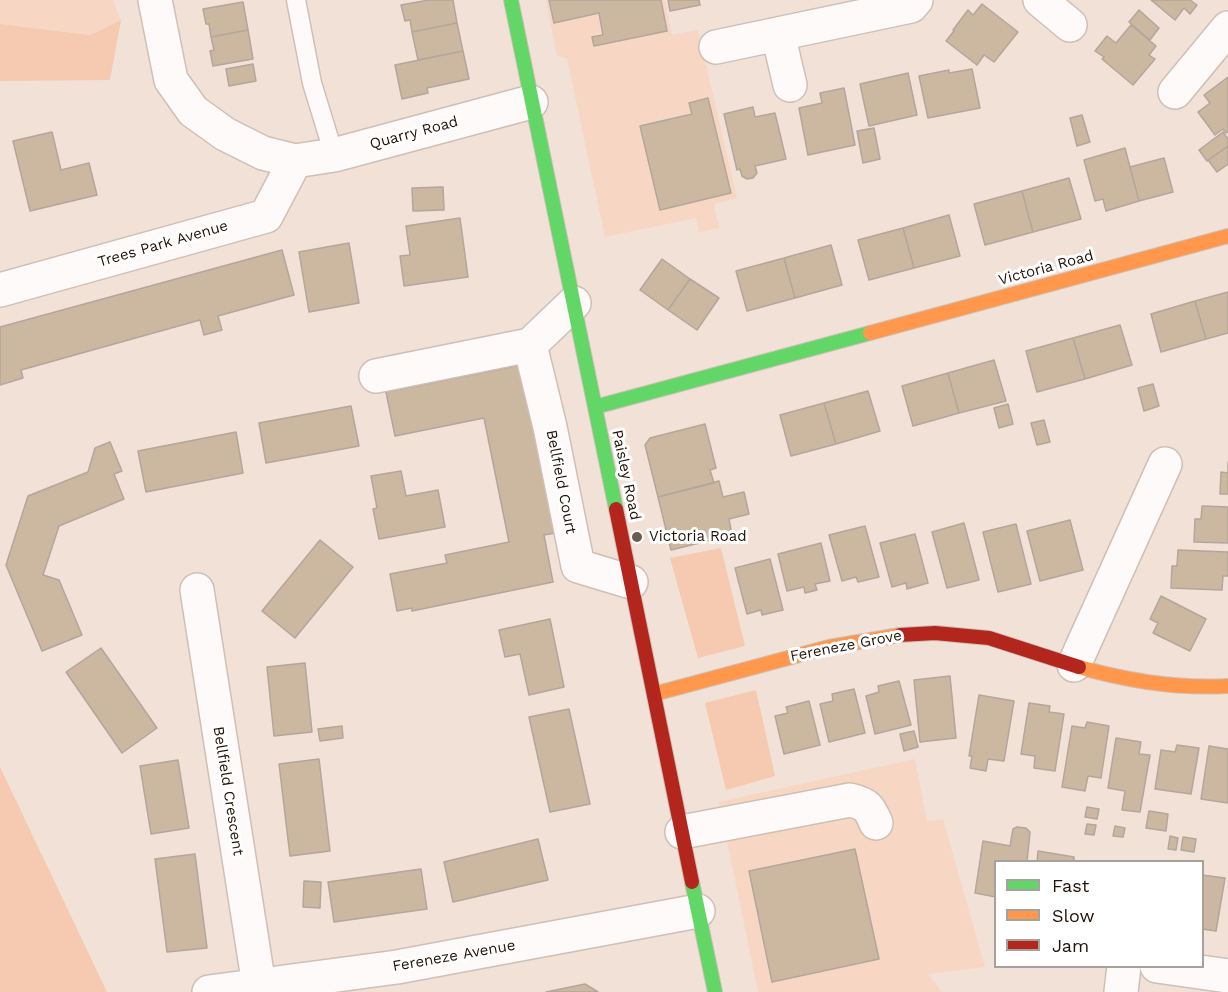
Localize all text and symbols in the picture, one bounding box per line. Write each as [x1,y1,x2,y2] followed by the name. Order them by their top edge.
[368,113,460,153] street label: Quarry Road
[96,217,230,271] street label: Trees Park Avenue
[996,247,1096,289] street label: Victoria Road
[542,428,580,536] street label: Bellfield Court
[608,428,644,522] street label: Paisley Road
[649,528,747,546] place label: Victoria Road
[630,530,644,544] marker: Victoria Road
[789,626,903,666] street label: Fereneze Grove
[209,725,247,857] street label: Bellfield Crescent
[994,860,1204,968] legend
[1052,875,1089,896] text: Fast
[1052,905,1095,926] text: Slow
[1052,935,1089,956] text: Jam
[391,936,517,976] street label: Fereneze Avenue

